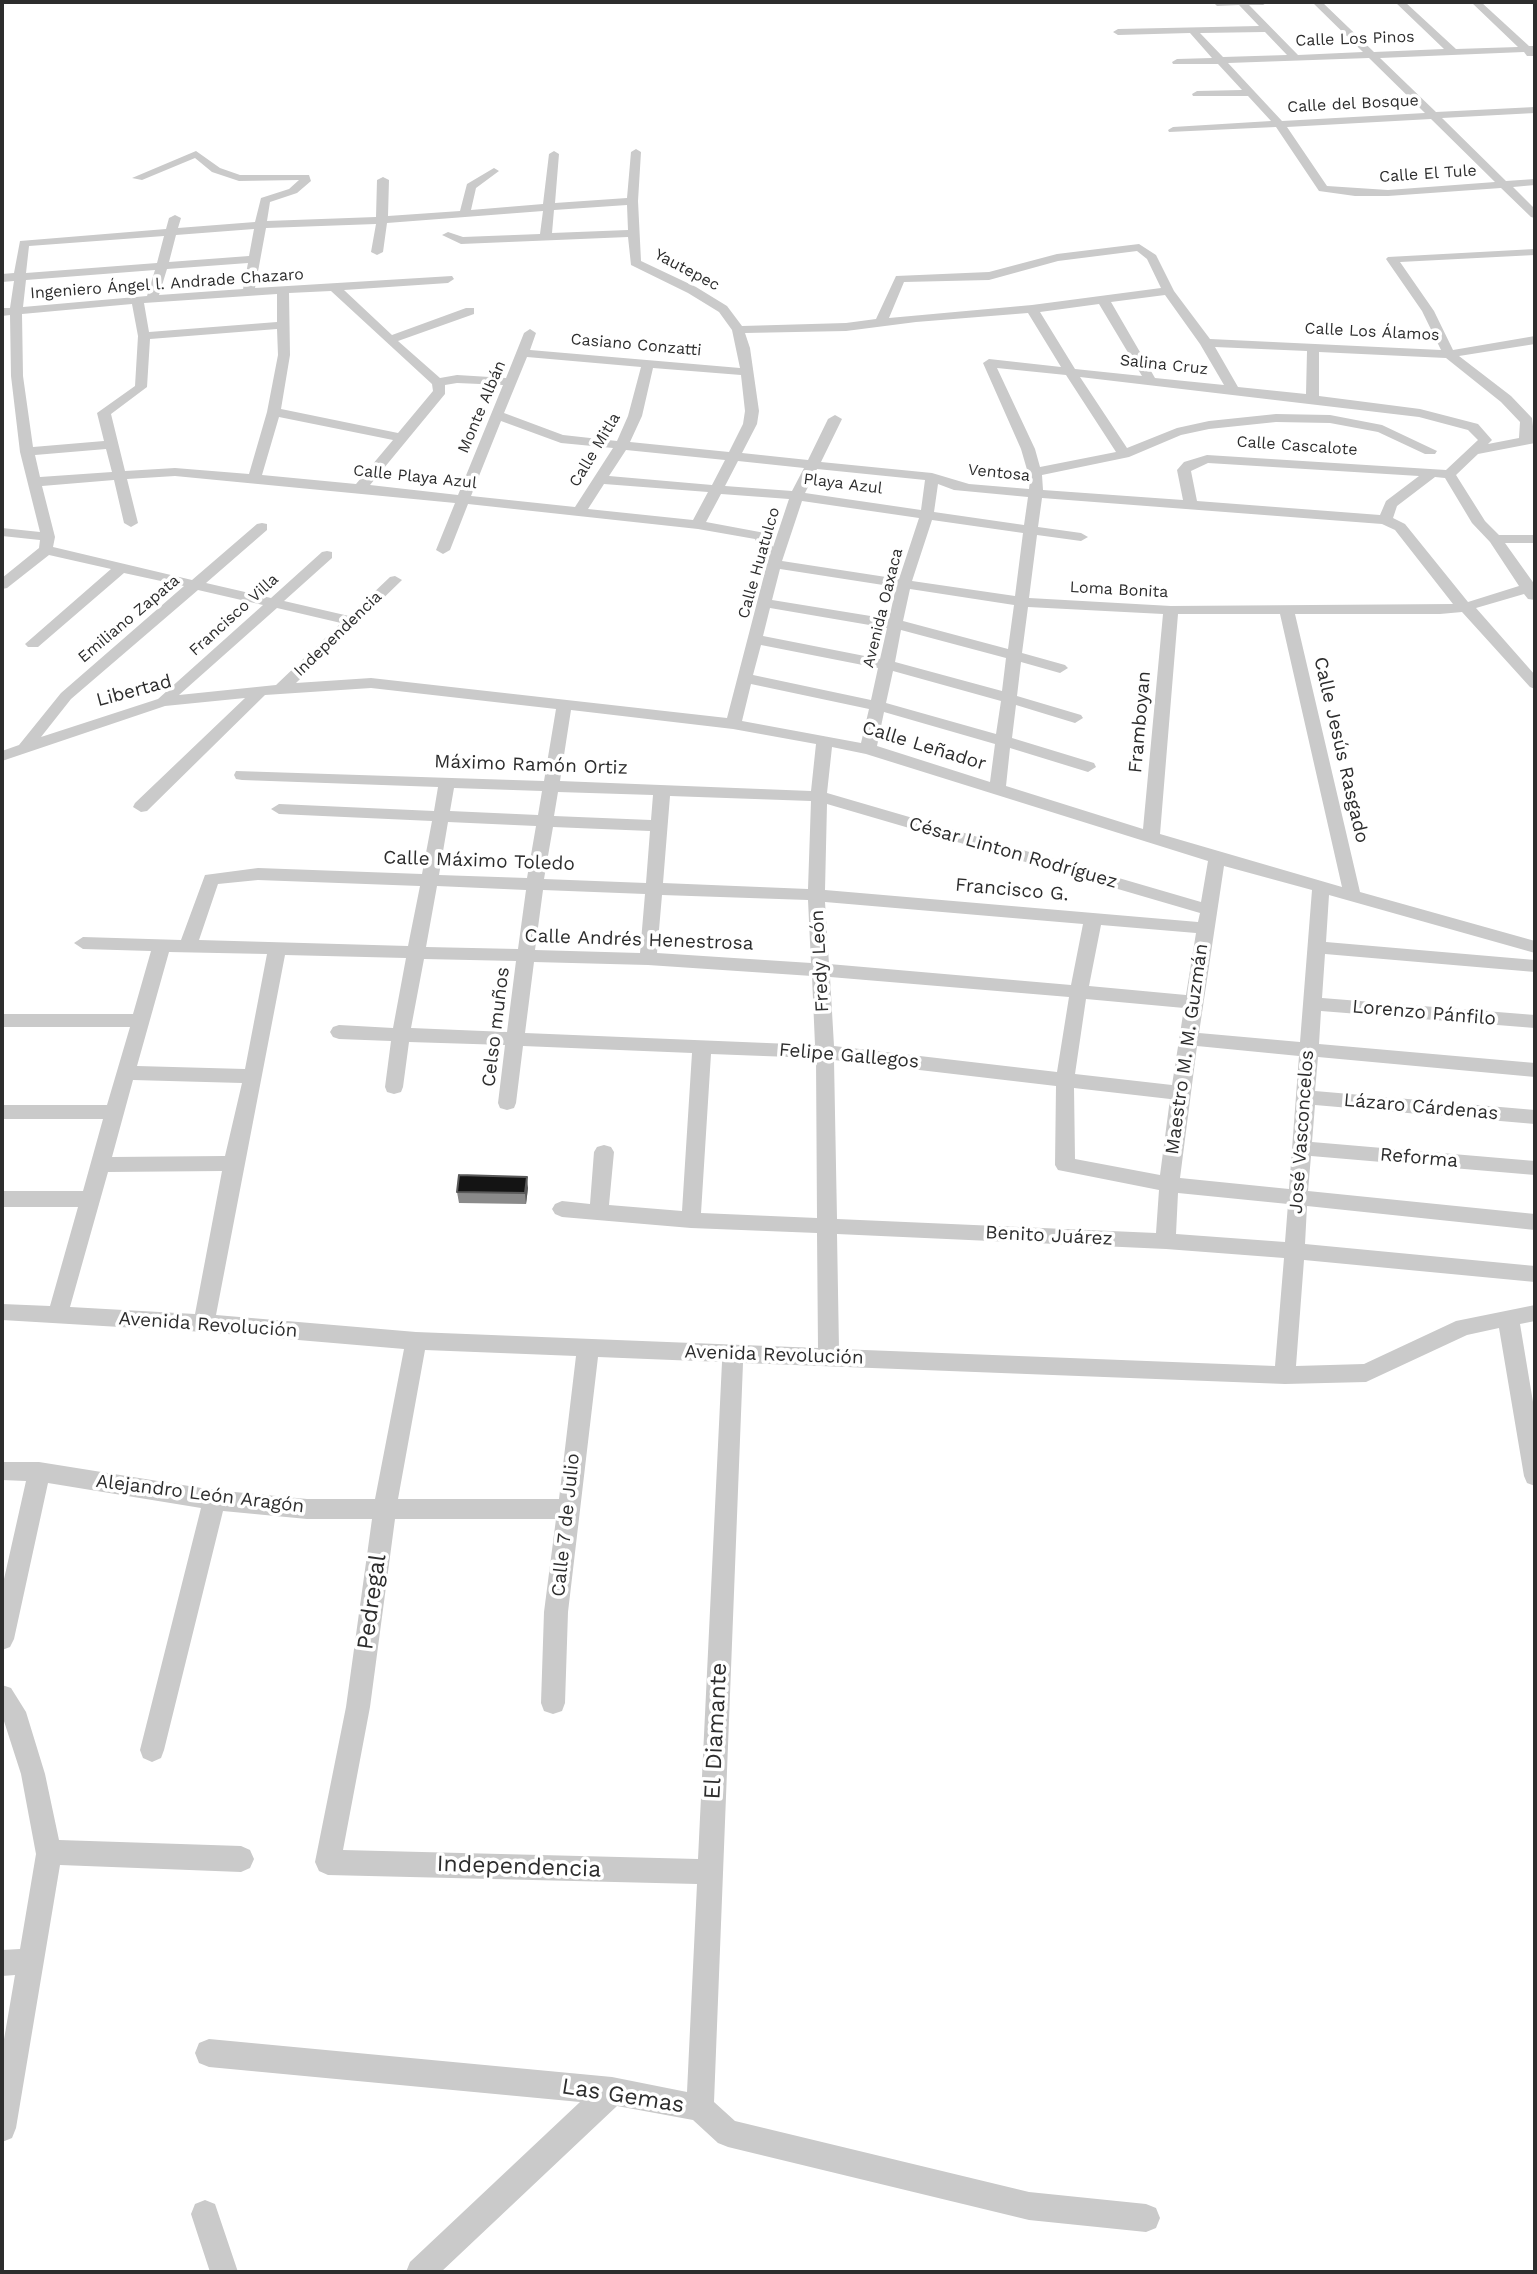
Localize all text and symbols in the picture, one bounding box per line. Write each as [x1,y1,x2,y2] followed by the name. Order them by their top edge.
[1295,27,1415,51] street label: Calle Los Pinos
[1287,91,1419,117] street label: Calle del Bosque
[1379,161,1477,187] street label: Calle El Tule
[651,245,723,295] street label: Yautepec
[30,265,304,303] street label: Ingeniero Ángel l. Andrade Chazaro
[1304,319,1440,345] street label: Calle Los Álamos
[570,330,702,360] street label: Casiano Conzatti
[1119,351,1209,379] street label: Salina Cruz
[454,358,510,456] street label: Monte Albán
[565,409,625,491] street label: Calle Mitla
[1236,432,1358,460] street label: Calle Cascalote
[967,460,1031,486] street label: Ventosa
[352,461,478,493] street label: Calle Playa Azul
[802,470,884,498] street label: Playa Azul
[734,505,784,621] street label: Calle Huatulco
[859,546,907,670] street label: Avenida Oaxaca
[185,570,283,660] street label: Francisco Villa
[74,571,184,667] street label: Emiliano Zapata
[1069,578,1169,602] street label: Loma Bonita
[290,587,386,681] street label: Independencia
[1308,655,1374,845] street label: Calle Jesús Rasgado
[94,670,174,712] street label: Libertad
[1124,670,1156,774] street label: Framboyan
[859,716,989,776] street label: Calle Leñador
[434,750,628,780] street label: Máximo Ramón Ortiz
[906,812,1120,894] street label: César Linton Rodríguez
[383,846,575,876] street label: Calle Máximo Toledo
[954,874,1070,906] street label: Francisco G.
[806,909,834,1013] street label: Fredy León
[524,925,754,955] street label: Calle Andrés Henestrosa
[1161,942,1213,1156] street label: Maestro M. M. Guzmán
[477,966,515,1088] street label: Celso muños
[1351,995,1497,1031] street label: Lorenzo Pánfilo
[778,1039,920,1073] street label: Felipe Gallegos
[1285,1049,1319,1215] street label: José Vasconcelos
[1343,1089,1499,1125] street label: Lázaro Cárdenas
[1379,1143,1459,1173] street label: Reforma
[985,1221,1113,1251] street label: Benito Juárez
[118,1307,298,1343] street label: Avenida Revolución
[684,1340,864,1370] street label: Avenida Revolución
[547,1452,585,1598] street label: Calle 7 de Julio
[94,1470,306,1518] street label: Alejandro León Aragón
[352,1553,392,1651] street label: Pedregal
[699,1662,733,1800] street label: El Diamante
[436,1850,602,1884] street label: Independencia
[560,2073,686,2119] street label: Las Gemas

